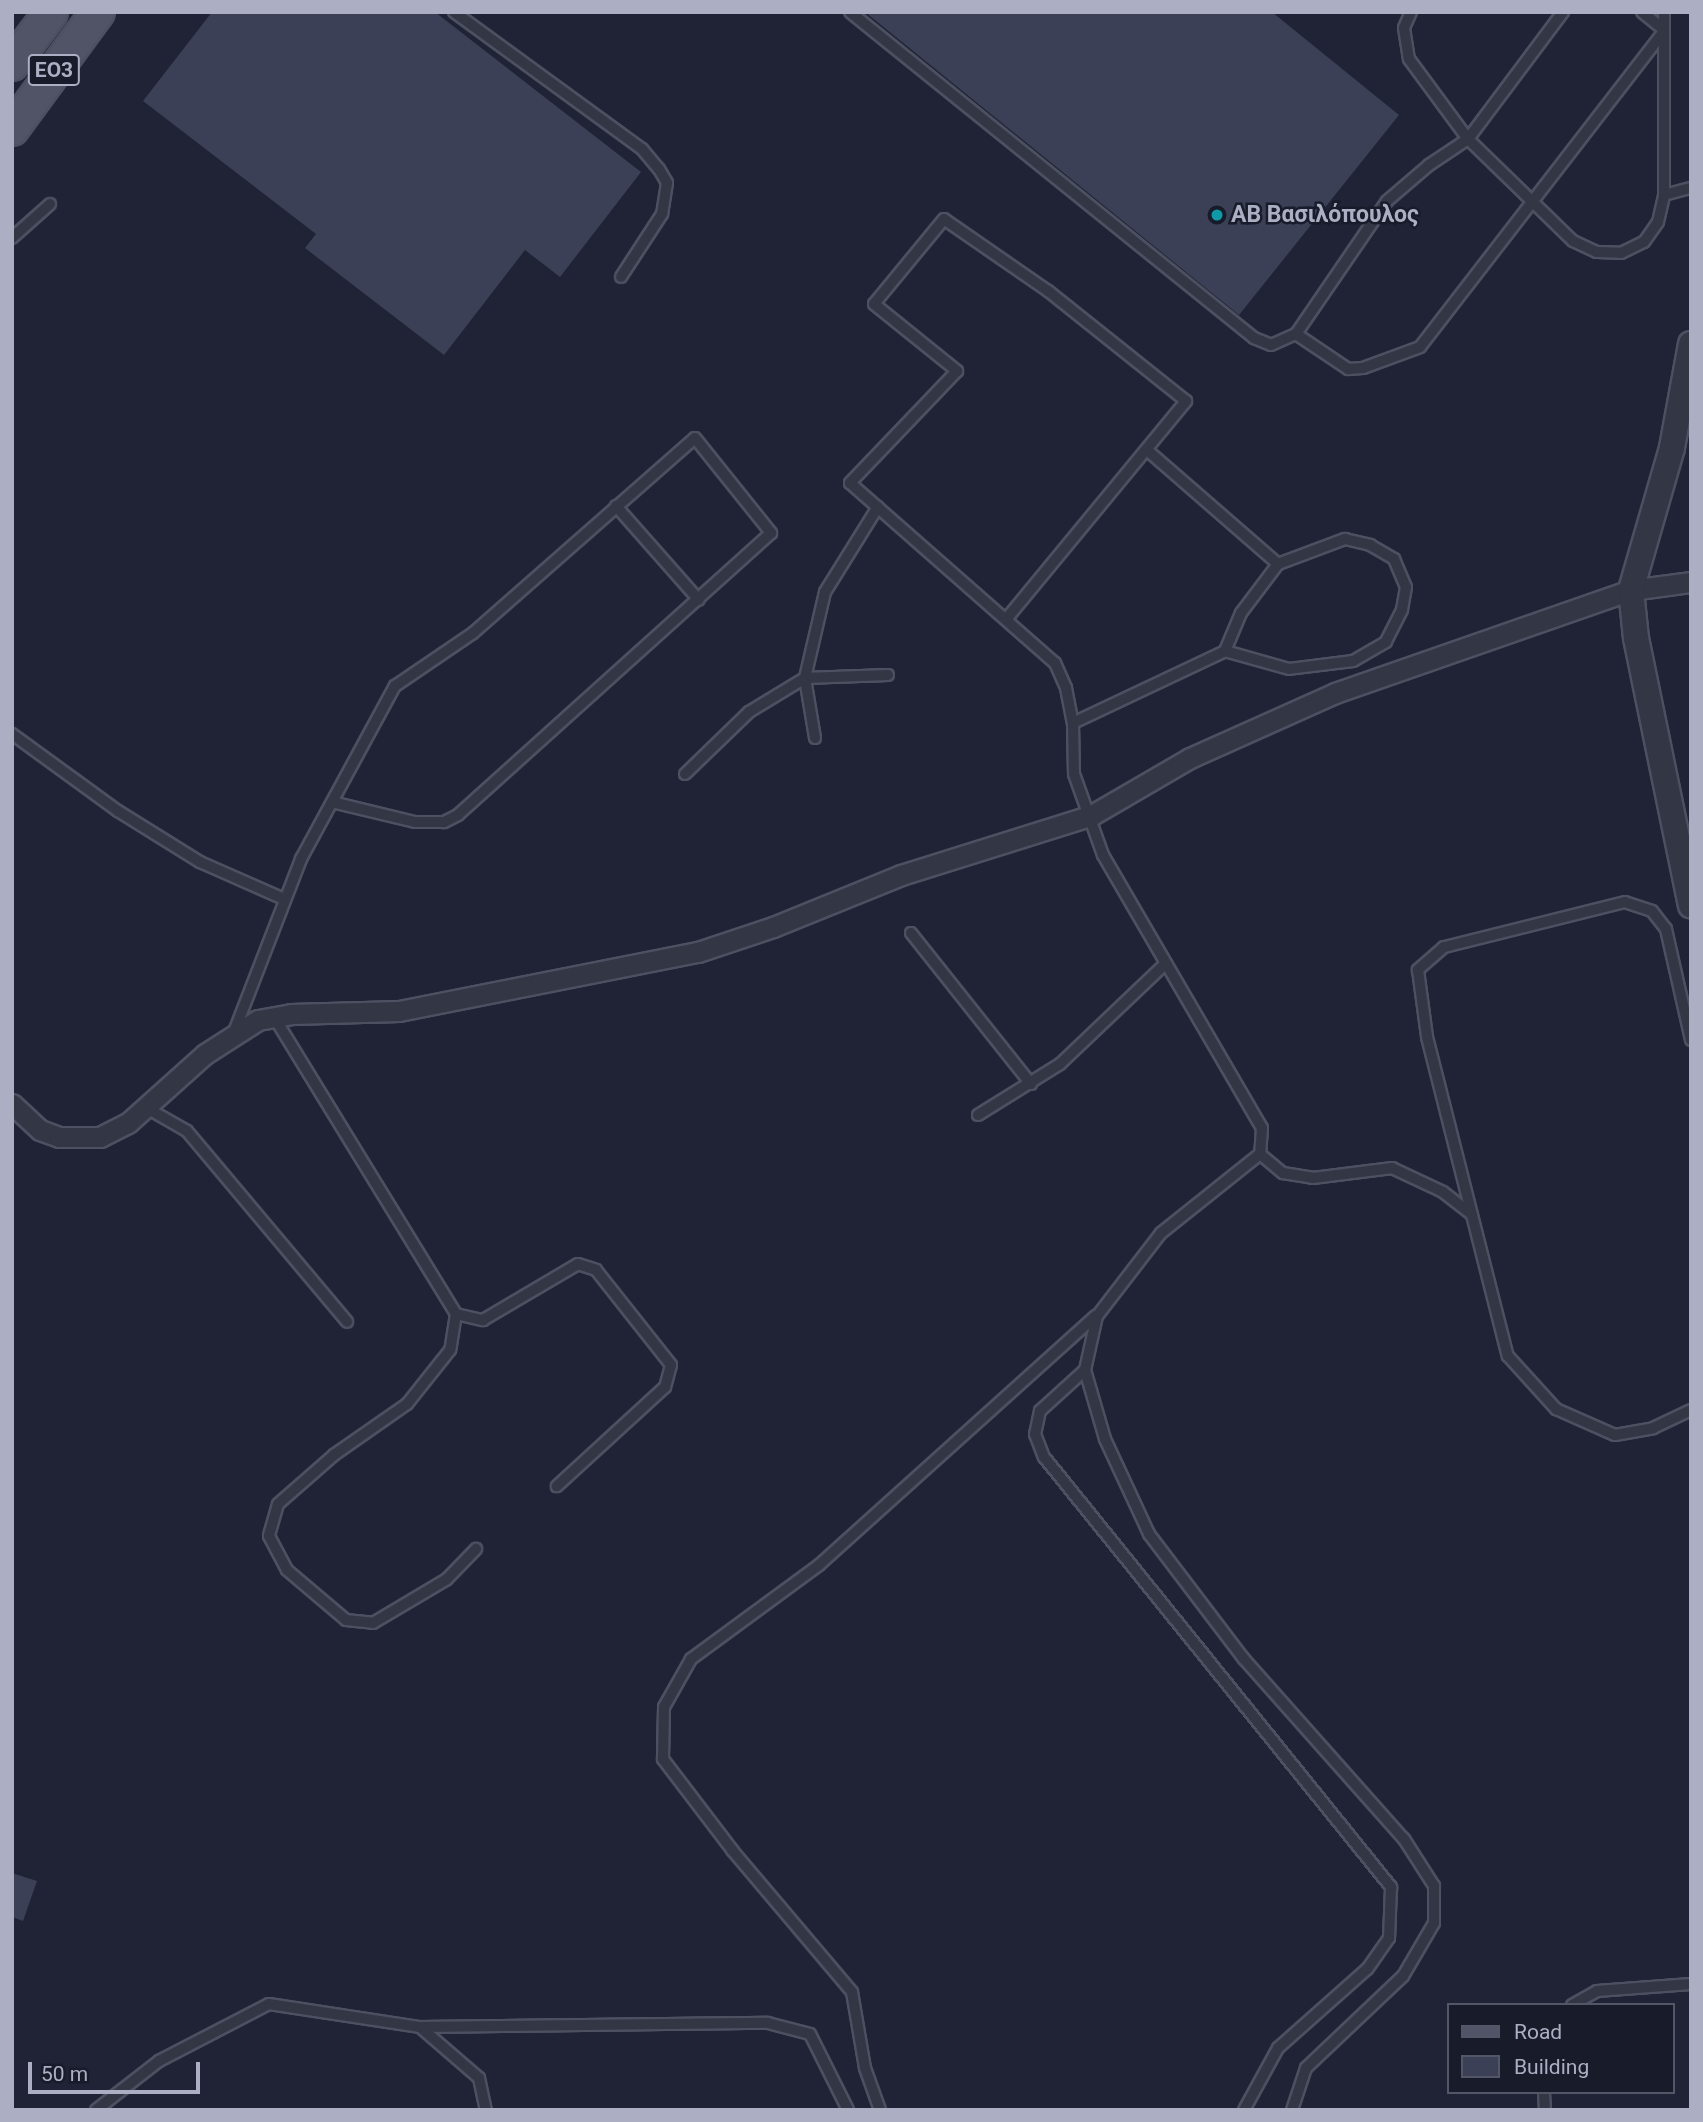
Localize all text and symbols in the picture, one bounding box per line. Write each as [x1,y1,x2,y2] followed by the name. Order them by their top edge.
[28,52,80,88] road number: ΕΟ3
[1231,201,1419,229] place label: ΑΒ Βασιλόπουλος
[1209,207,1225,223] marker: ΑΒ Βασιλόπουλος
[1448,2003,1675,2094] legend
[1514,2020,1562,2044] text: Road
[32,2048,203,2092] scale bar
[1514,2055,1589,2079] text: Building
[41,2062,88,2086] text: 50 m

